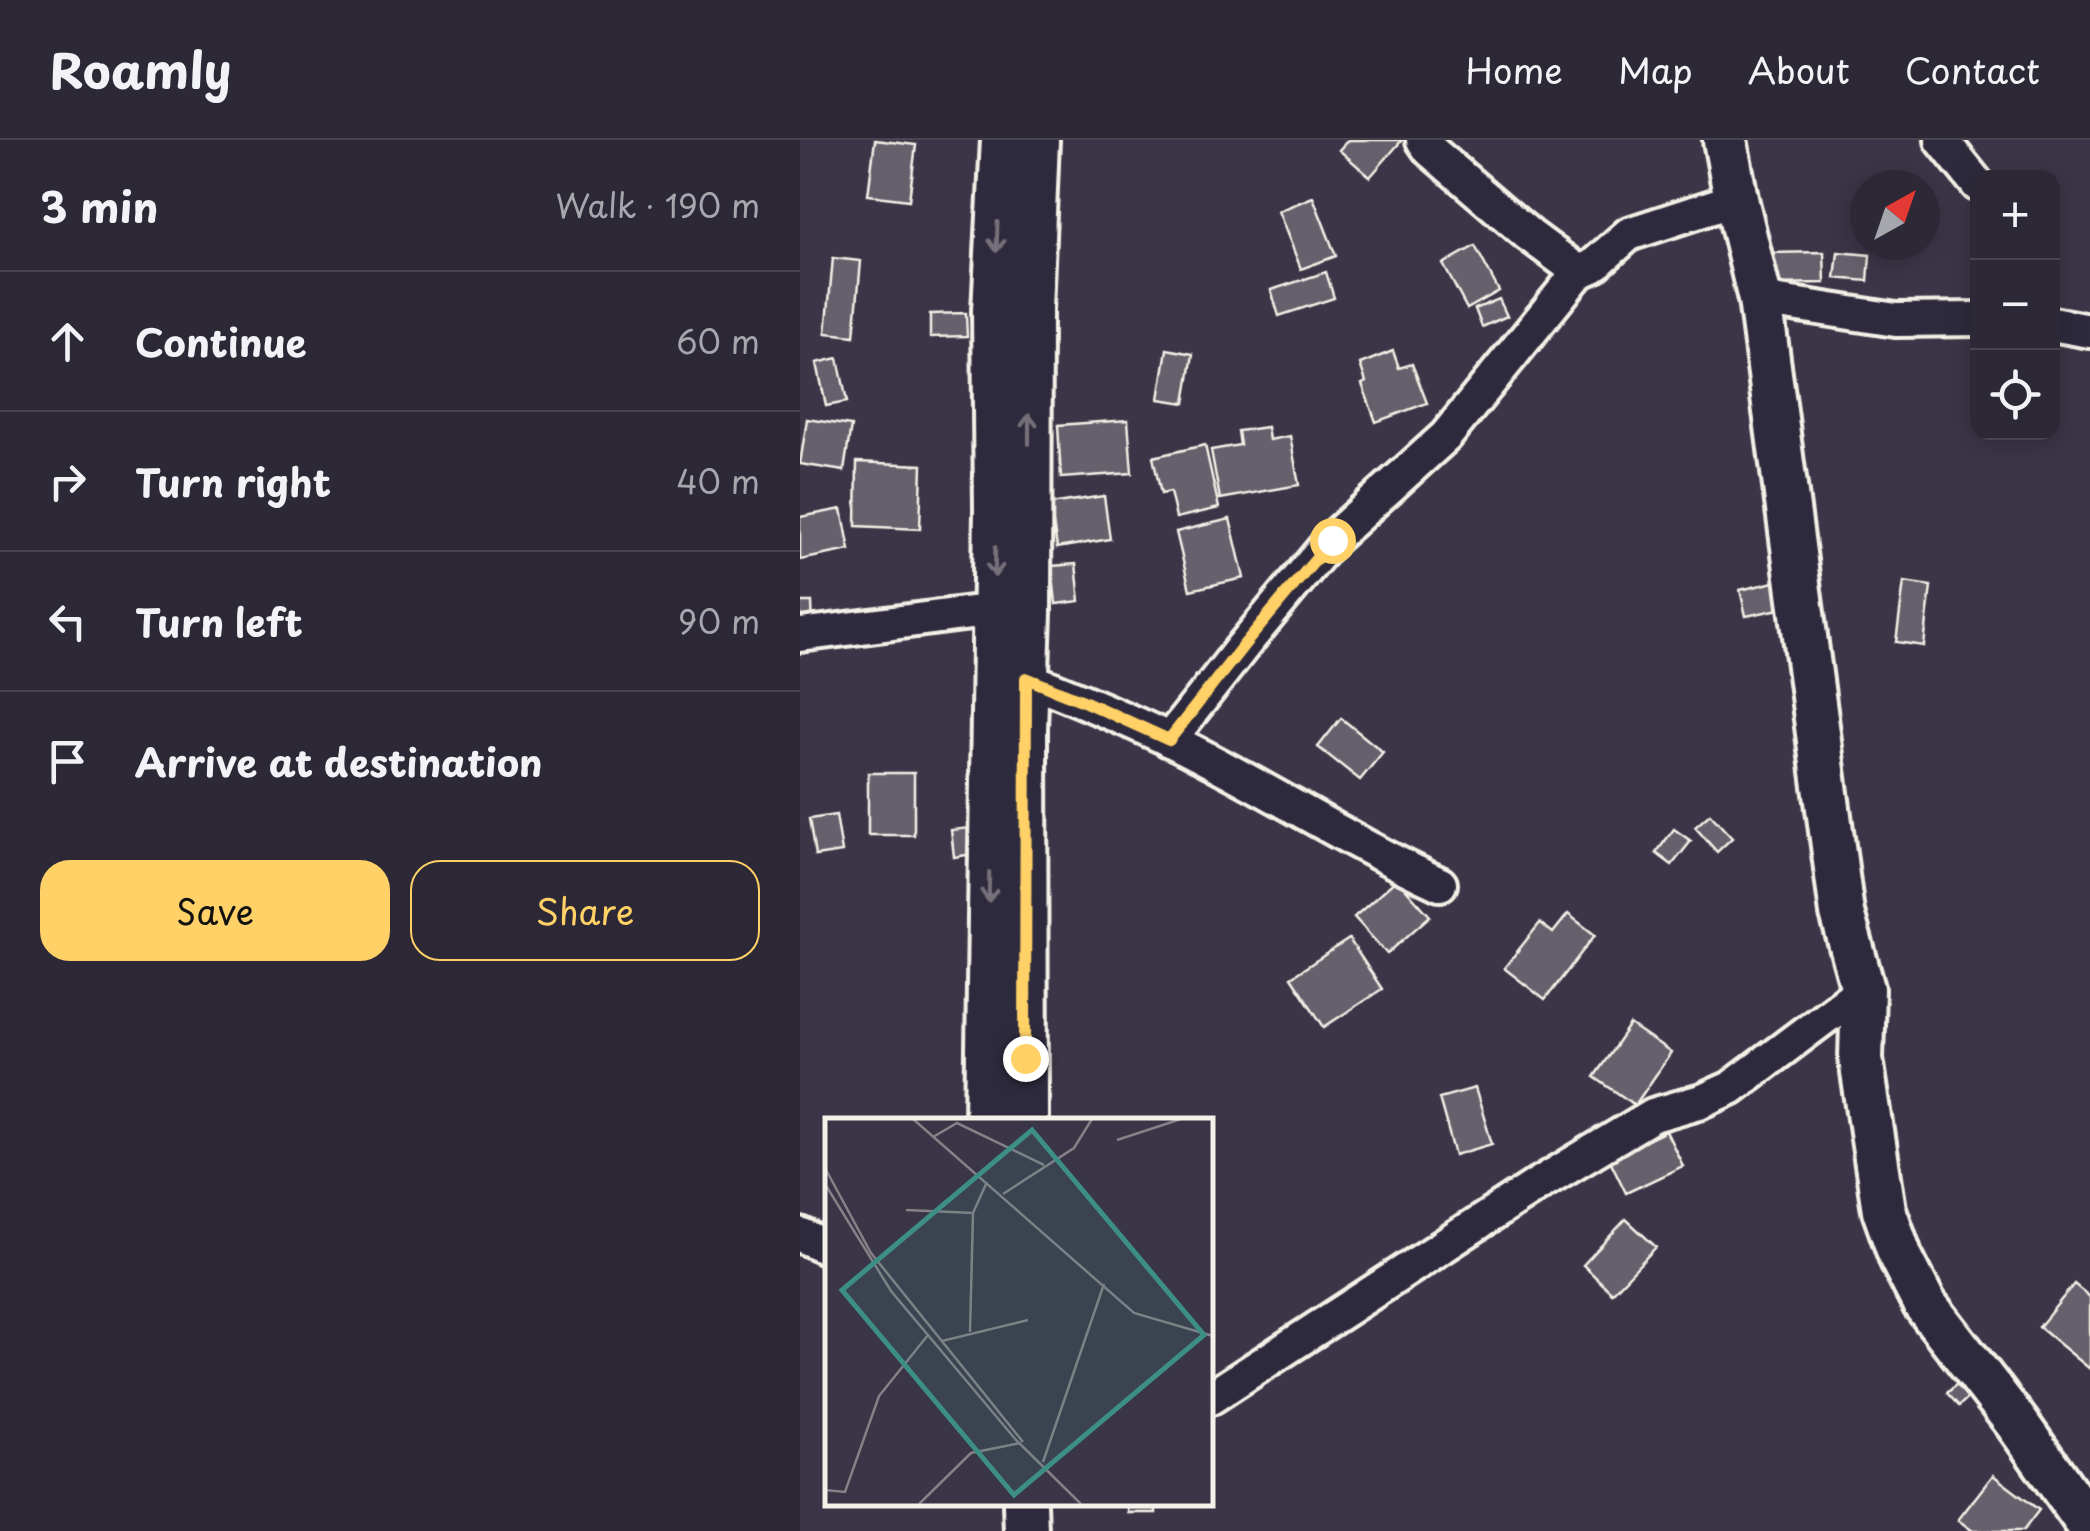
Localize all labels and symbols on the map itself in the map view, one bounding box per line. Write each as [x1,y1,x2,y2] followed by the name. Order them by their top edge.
[1850,170,1940,260] north arrow
[988,221,1007,253] one-way arrow
[1020,413,1038,446] one-way arrow
[1310,518,1356,564] route start
[985,546,1004,578] one-way arrow
[980,870,998,903] one-way arrow
[1003,1036,1049,1082] route end
[825,1118,1212,1506] inset map

